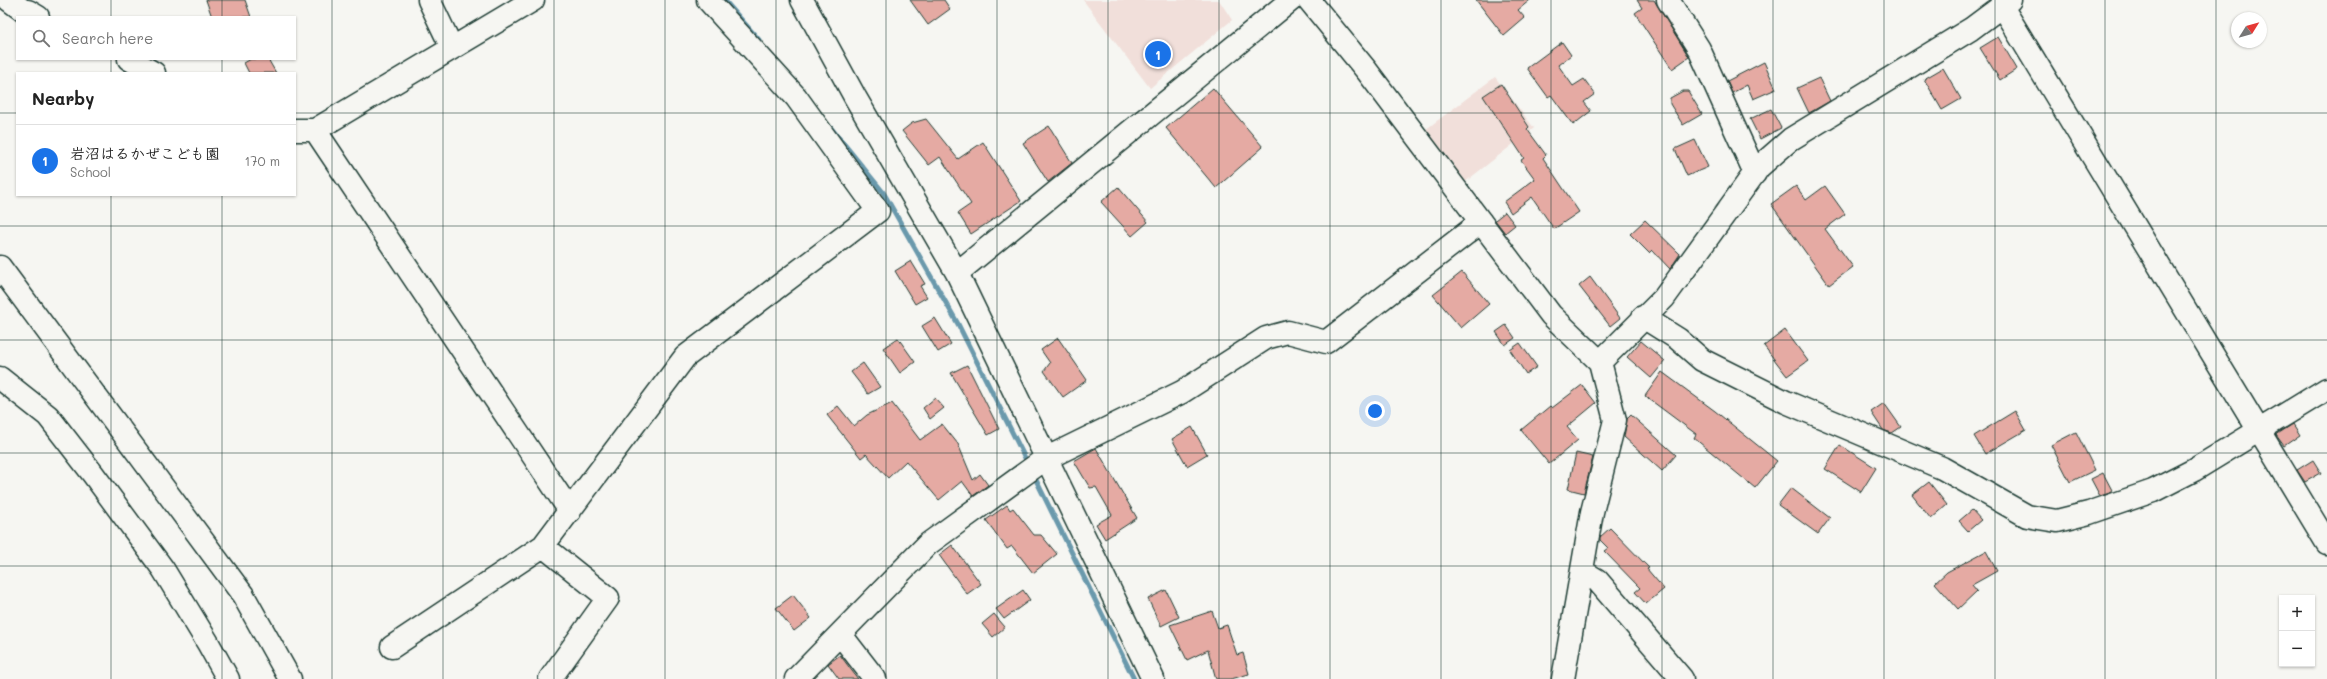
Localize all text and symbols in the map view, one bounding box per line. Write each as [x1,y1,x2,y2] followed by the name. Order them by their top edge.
[2231,12,2267,48] north arrow
[16,16,296,60] search box
[30,27,52,49] icon: search
[62,28,153,48] text: Search here
[1145,39,1171,69] pin: 1
[32,87,94,109] text: Nearby
[70,143,220,163] text: 岩沼はるかぜこども園
[42,152,48,169] text: 1
[244,152,280,169] text: 170 m
[70,163,111,180] text: School
[1365,401,1385,421] your location
[2279,595,2315,667] map controls
[2279,595,2315,631] button: +
[2279,631,2315,667] button: −

